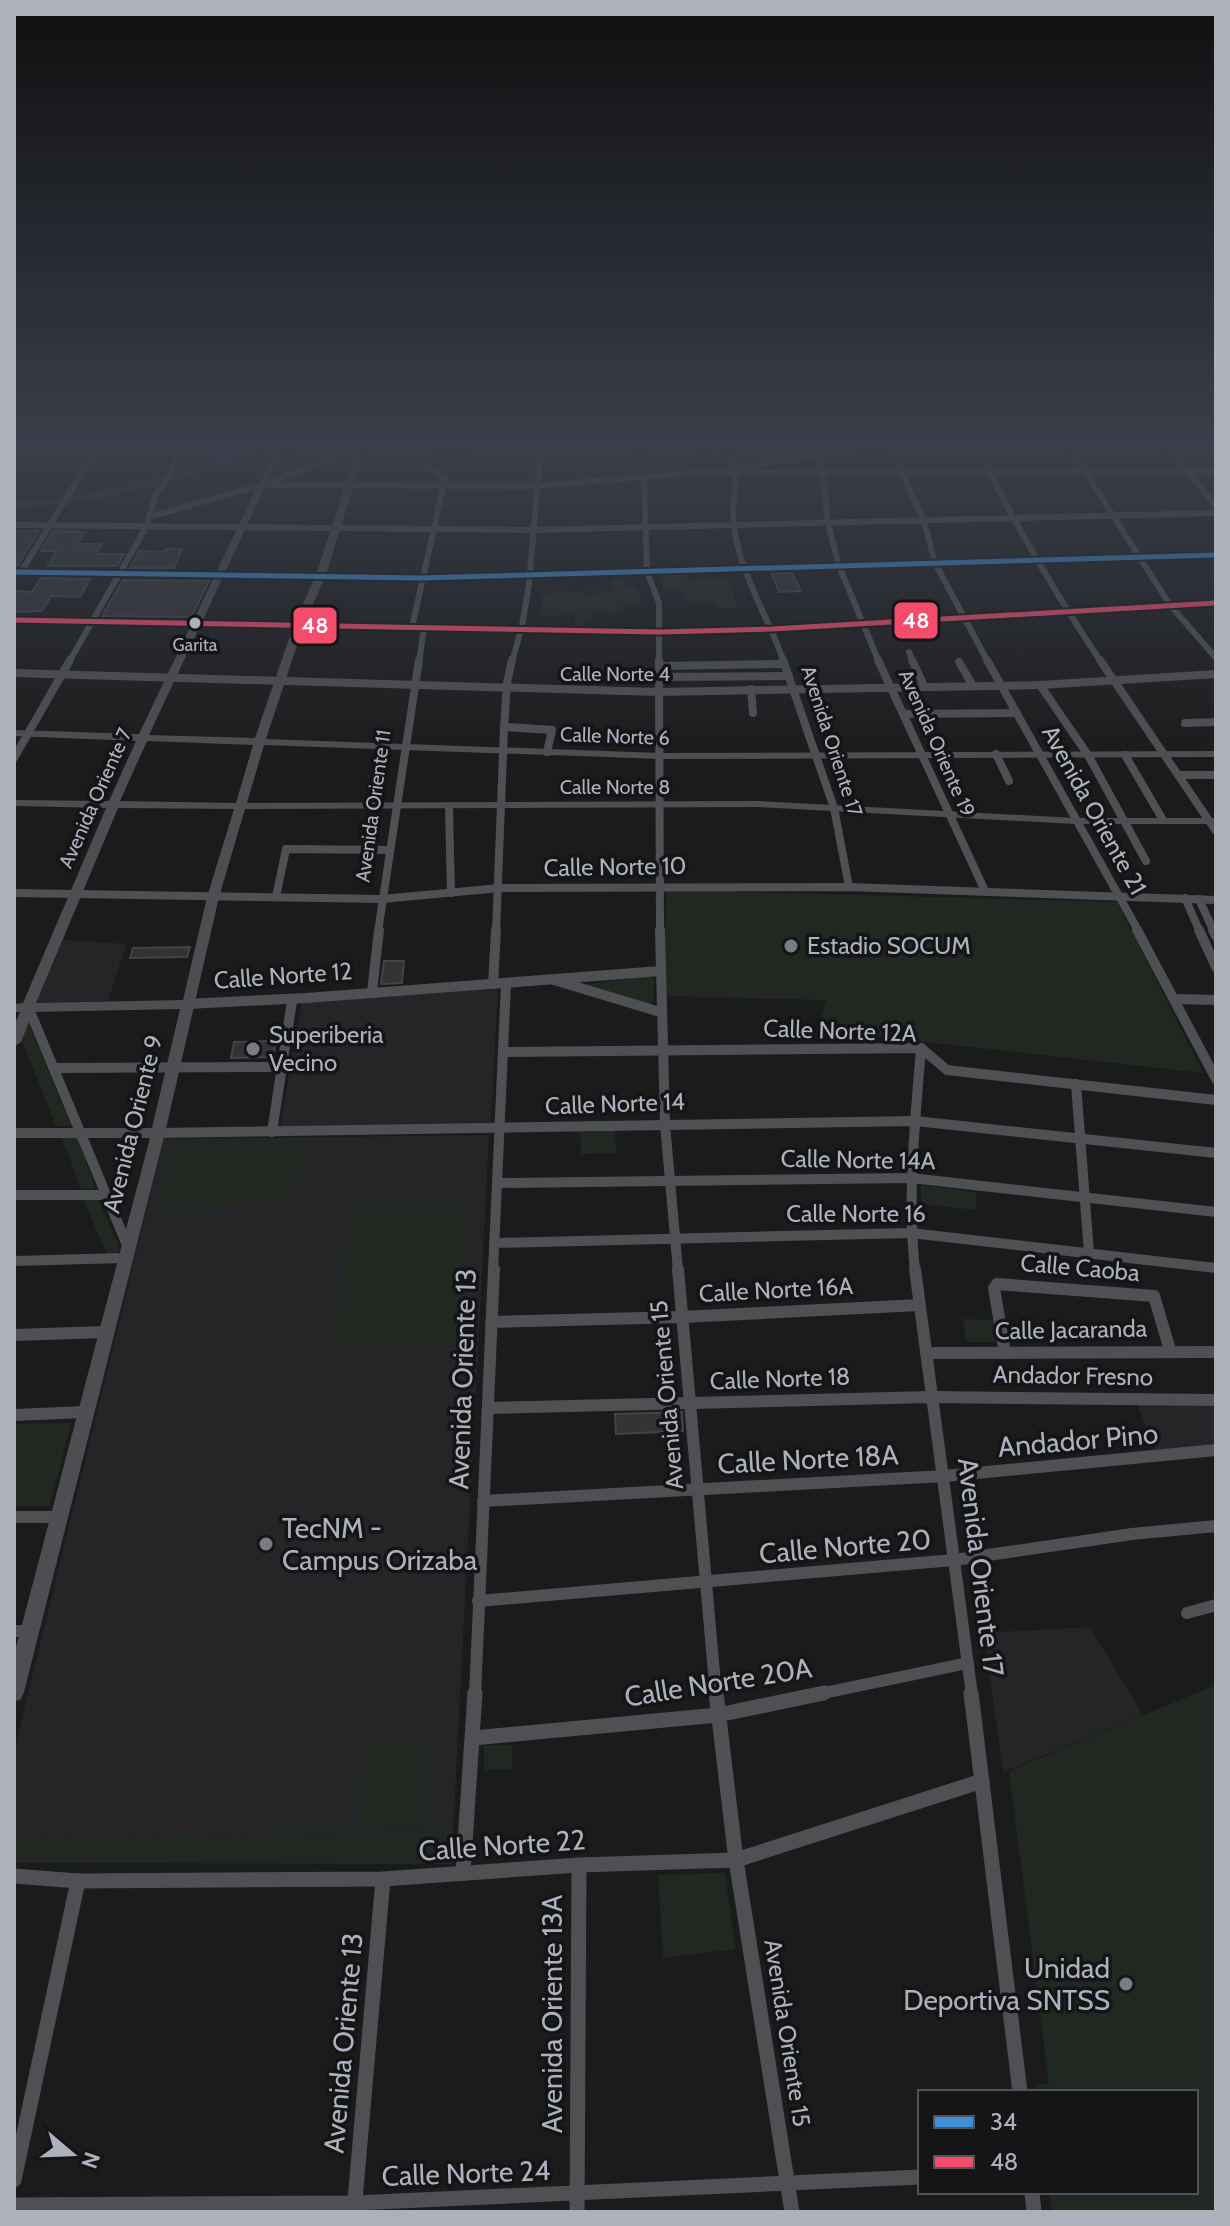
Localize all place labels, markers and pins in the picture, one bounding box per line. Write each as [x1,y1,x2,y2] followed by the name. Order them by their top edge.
[187,615,203,631] marker: Garita
[173,634,218,656] place label: Garita
[807,931,971,960] place label: Estadio SOCUM
[782,937,800,955] marker: Estadio SOCUM
[269,1020,384,1077] place label: Superiberia Vecino
[244,1040,262,1058] marker: Superiberia Vecino
[282,1511,478,1577] place label: TecNM - Campus Orizaba
[257,1535,275,1553] marker: TecNM - Campus Orizaba
[903,1951,1110,2017] place label: Unidad Deportiva SNTSS
[1117,1975,1135,1993] marker: Unidad Deportiva SNTSS

